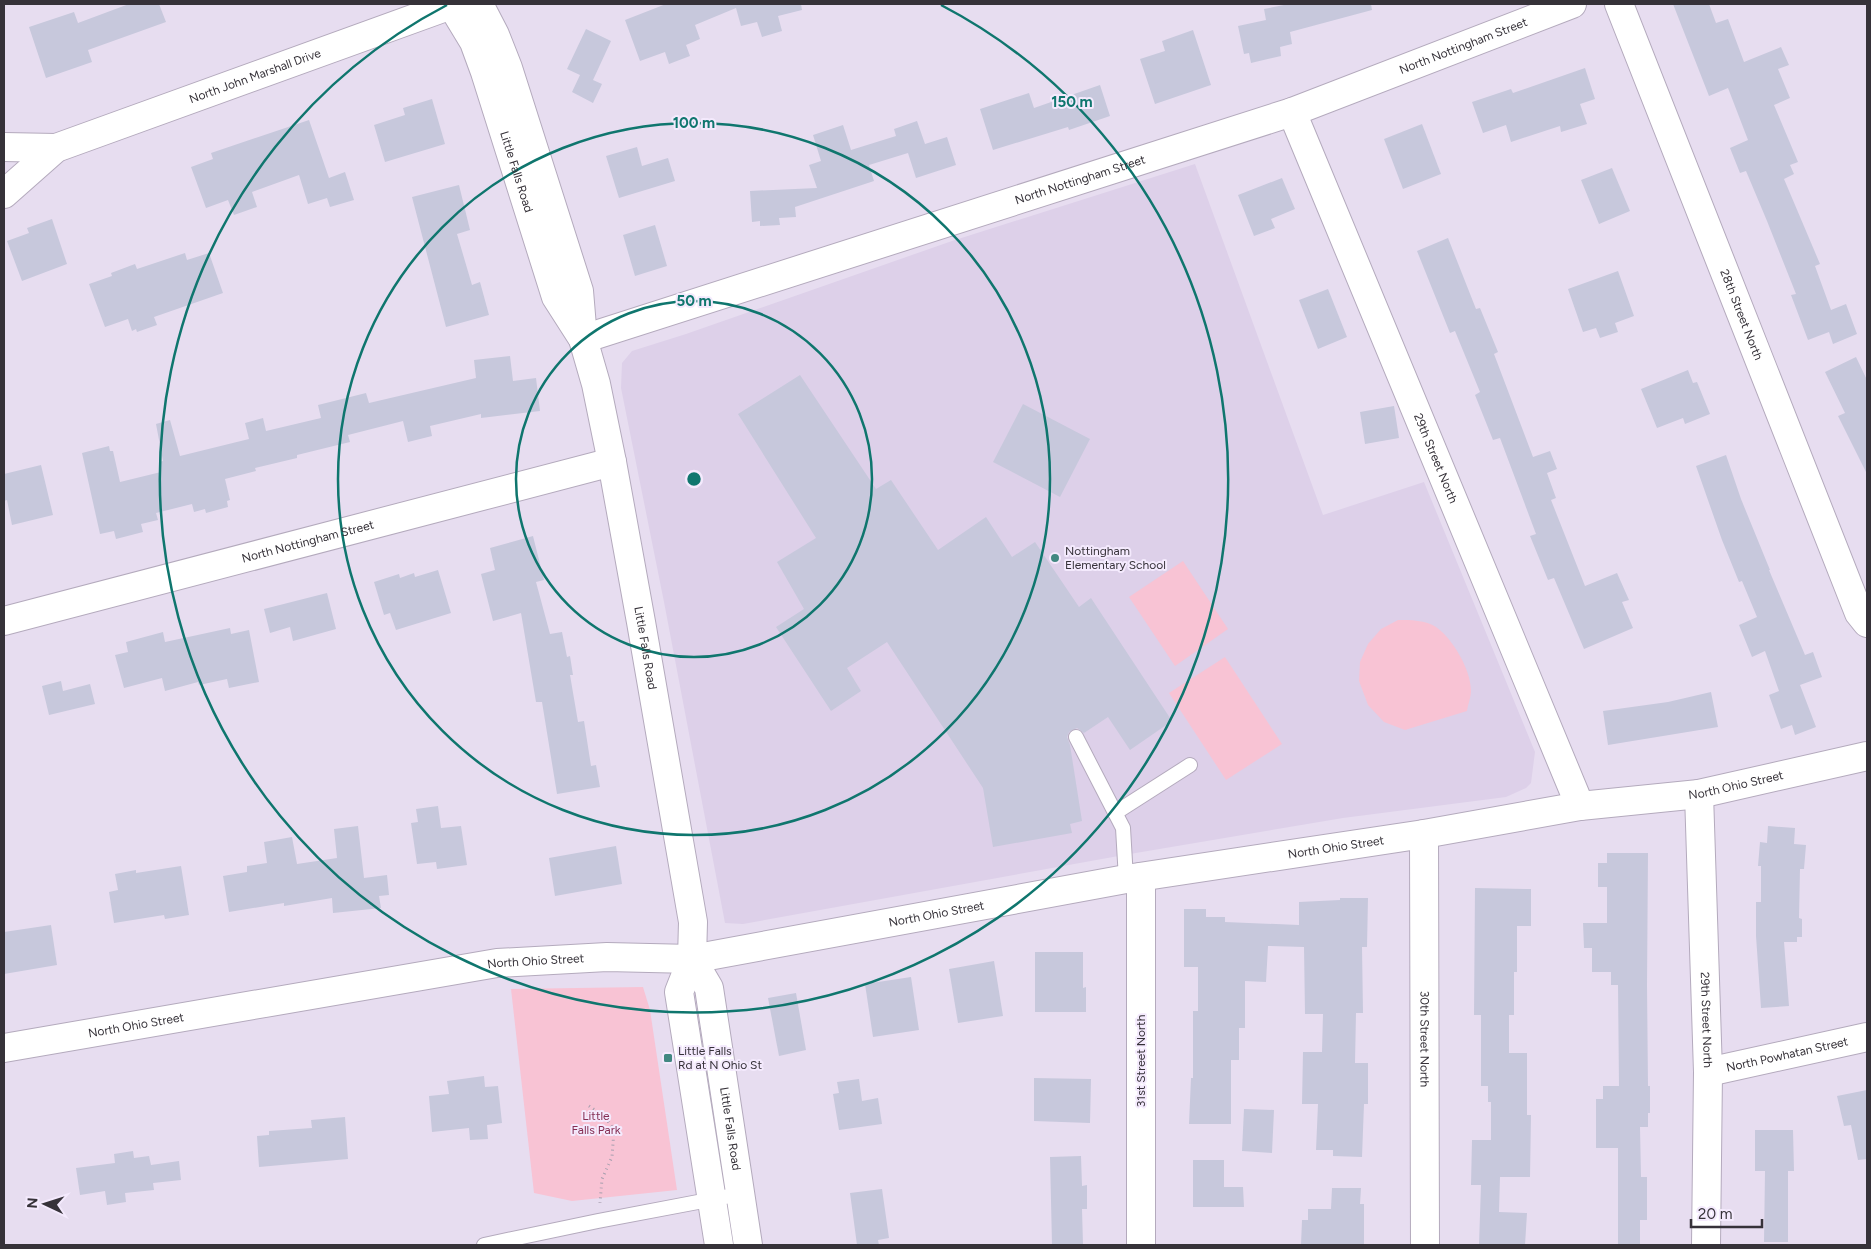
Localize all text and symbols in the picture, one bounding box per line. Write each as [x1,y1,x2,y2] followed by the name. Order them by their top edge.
[1397,15,1530,77] street label: North Nottingham Street
[187,46,323,106] street label: North John Marshall Drive
[1051,93,1093,111] text: 150 m
[673,114,715,132] text: 100 m
[497,129,536,214] street label: Little Falls Road
[1013,152,1148,207] street label: North Nottingham Street
[1717,267,1766,362] street label: 28th Street North
[676,292,712,310] text: 50 m
[1411,411,1461,506] street label: 29th Street North
[685,470,703,488] centre of rings
[240,517,376,566] street label: North Nottingham Street
[1065,544,1166,572] place label: Nottingham Elementary School
[1049,552,1061,564] marker: Nottingham Elementary School
[631,605,660,691] street label: Little Falls Road
[1688,768,1785,802] street label: North Ohio Street
[1287,833,1385,861] street label: North Ohio Street
[887,898,986,930] street label: North Ohio Street
[486,951,585,972] street label: North Ohio Street
[1698,972,1715,1068] street label: 29th Street North
[1417,991,1432,1088] street label: 30th Street North
[87,1010,185,1040] street label: North Ohio Street
[1134,1014,1148,1107] street label: 31st Street North
[1725,1034,1850,1075] street label: North Powhatan Street
[678,1044,762,1072] place label: Little Falls Rd at N Ohio St
[662,1052,674,1064] marker: Little Falls Rd at N Ohio St
[717,1086,744,1172] street label: Little Falls Road
[571,1109,621,1137] park label: Little Falls Park
[20,1179,70,1229] north arrow
[1691,1196,1762,1228] scale bar
[24,1197,41,1209] text: N
[1698,1205,1732,1223] text: 20 m

